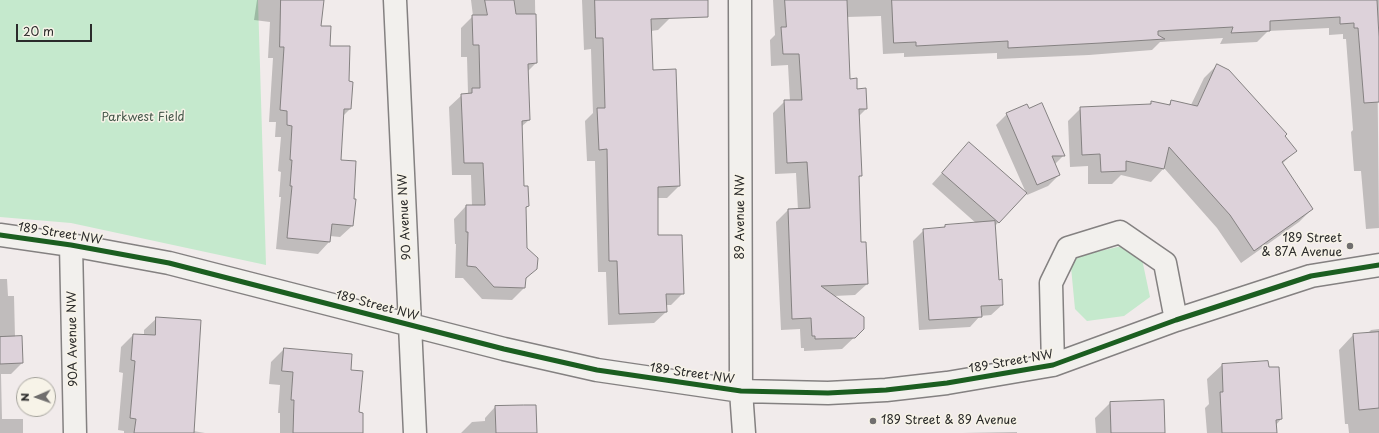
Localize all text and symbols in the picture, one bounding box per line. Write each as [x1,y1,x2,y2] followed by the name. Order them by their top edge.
[18,16,94,42] scale bar
[23,22,54,40] text: 20 m
[101,111,185,125] park label: Parkwest Field
[396,173,414,261] street label: 90 Avenue NW
[734,174,748,260] street label: 89 Avenue NW
[17,220,103,248] street label: 189 Street NW
[1262,232,1342,260] place label: 189 Street & 87A Avenue
[1345,241,1355,251] marker: 189 Street & 87A Avenue
[334,288,420,324] street label: 189 Street NW
[65,291,81,387] street label: 90A Avenue NW
[968,348,1054,376] street label: 189 Street NW
[649,361,735,387] street label: 189 Street NW
[16,377,56,417] north arrow
[16,393,33,402] text: N
[881,414,1017,428] place label: 189 Street & 89 Avenue
[868,416,878,426] marker: 189 Street & 89 Avenue

